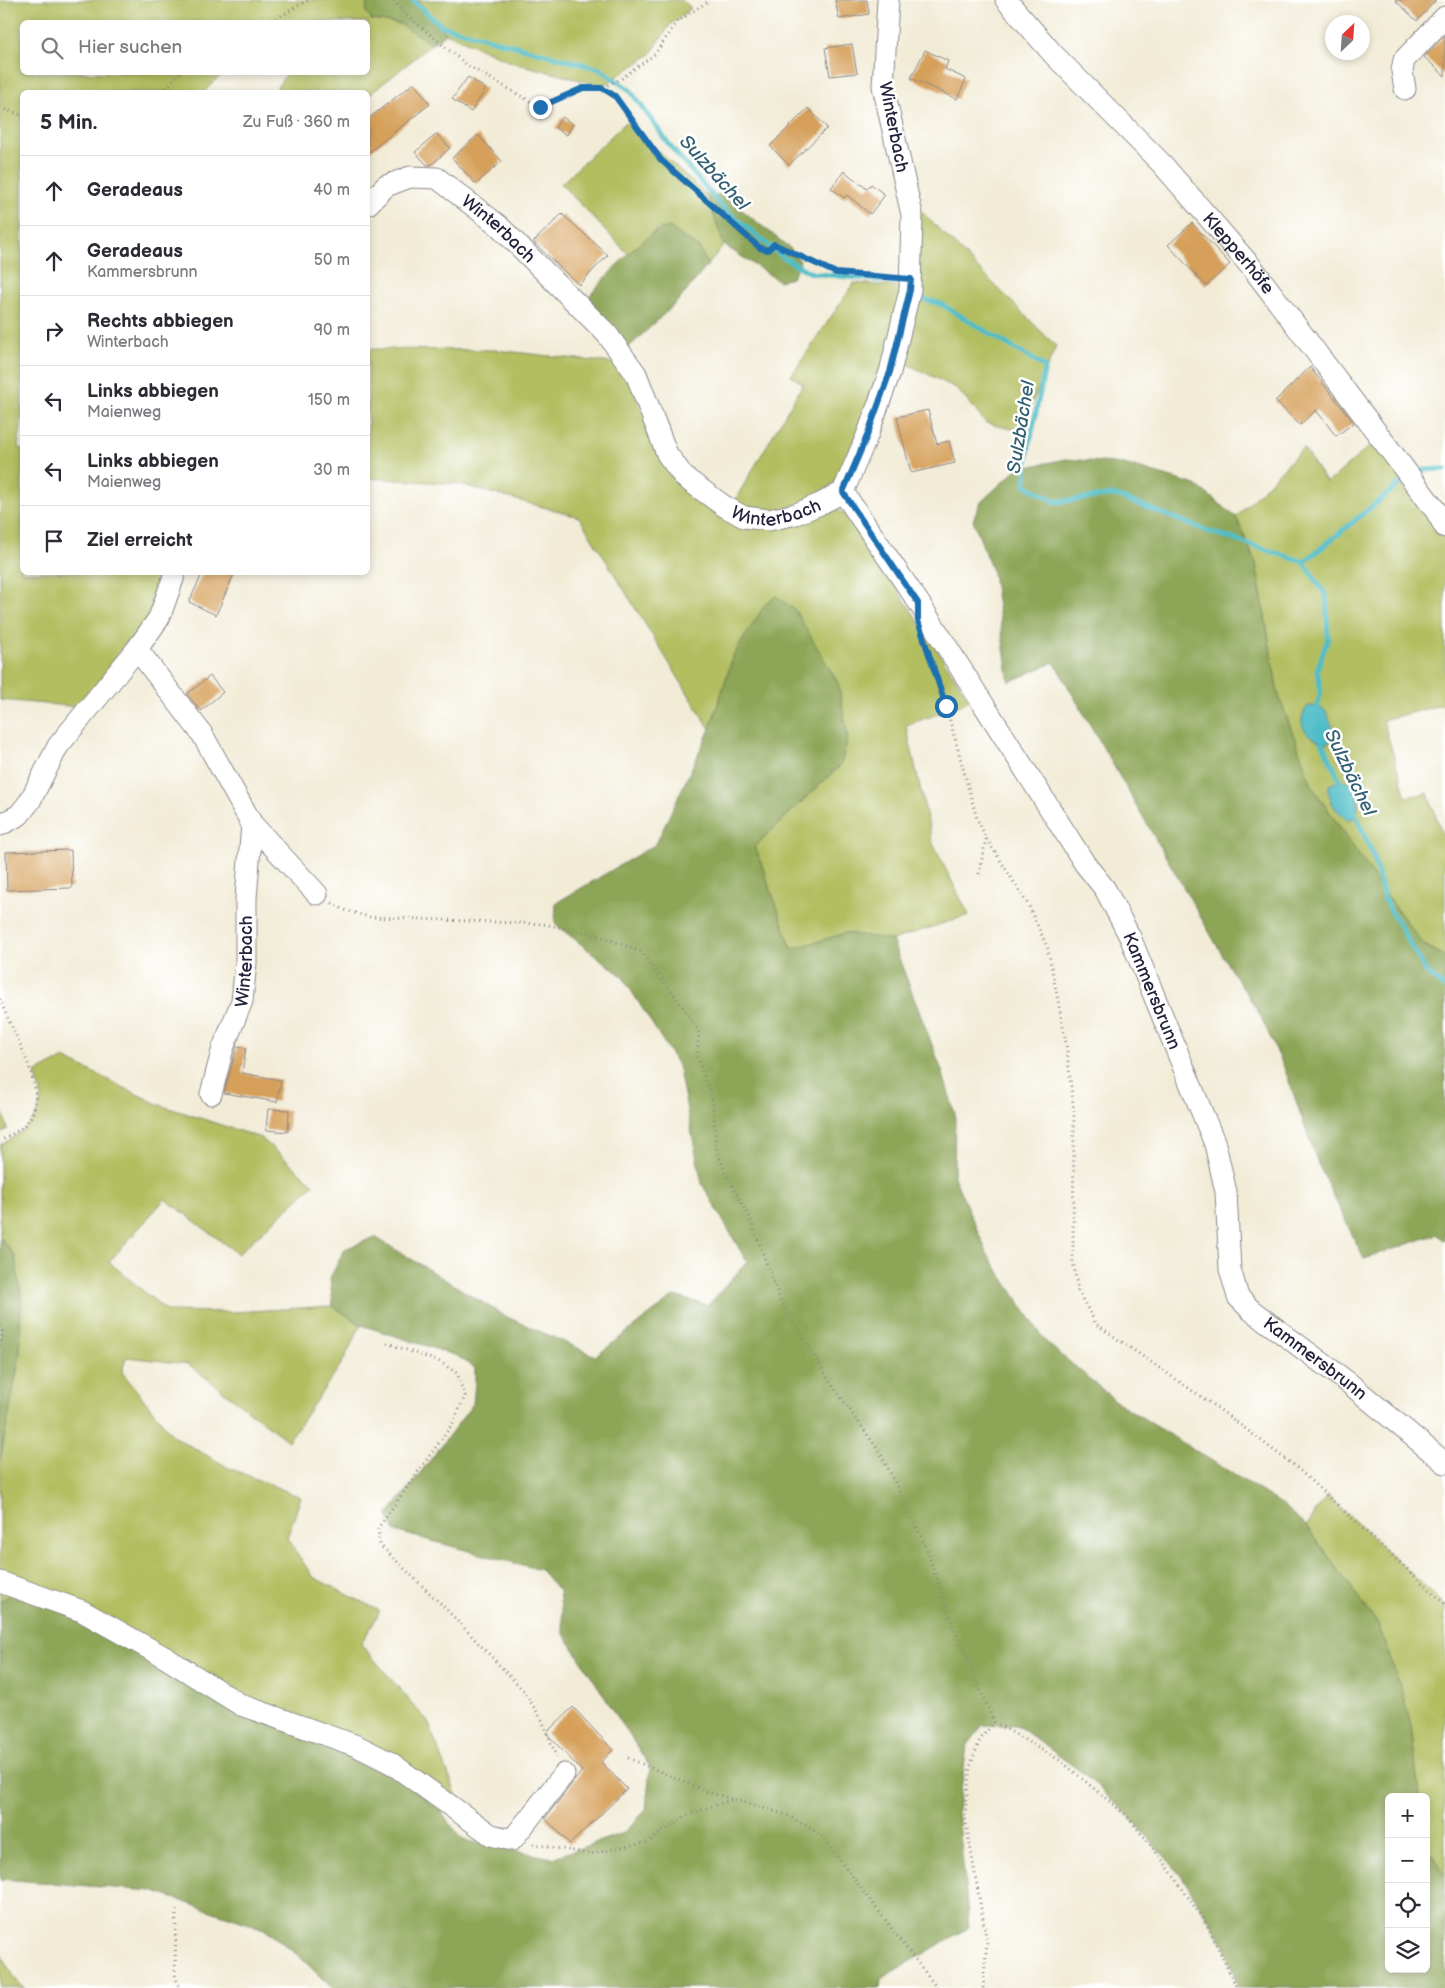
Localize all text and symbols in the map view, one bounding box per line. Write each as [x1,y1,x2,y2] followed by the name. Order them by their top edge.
[1325,15,1370,60] north arrow
[20,20,370,75] search box
[38,34,66,62] icon: search
[78,36,182,59] text: Hier suchen
[874,80,913,174] street label: Winterbach
[529,96,552,119] route end
[40,110,97,135] text: 5 Min.
[243,113,350,132] text: Zu Fuß · 360 m
[674,131,754,216] water label: Sulzbächel
[40,177,68,205] icon: ahead
[87,179,183,202] text: Geradeaus
[313,181,350,200] text: 40 m
[457,191,540,267] street label: Winterbach
[1198,209,1279,299] street label: Klepperhöfe
[87,240,183,263] text: Geradeaus
[40,247,68,275] icon: ahead
[314,251,350,270] text: 50 m
[87,263,198,282] text: Kammersbrunn
[87,310,234,333] text: Rechts abbiegen
[40,317,68,345] icon: right
[314,321,350,340] text: 90 m
[87,333,169,352] text: Winterbach
[1003,379,1040,475] water label: Sulzbächel
[87,380,219,403] text: Links abbiegen
[40,387,68,415] icon: left
[308,391,350,410] text: 150 m
[87,403,161,422] text: Maienweg
[87,450,219,473] text: Links abbiegen
[40,457,68,485] icon: left
[313,461,350,480] text: 30 m
[87,473,161,492] text: Maienweg
[727,495,824,532] street label: Winterbach
[40,527,68,555] icon: arrive
[87,529,193,552] text: Ziel erreicht
[935,695,958,718] route start
[1319,726,1381,820] water label: Sulzbächel
[231,915,257,1008] street label: Winterbach
[1118,929,1185,1052] street label: Kammersbrunn
[1259,1313,1371,1405] street label: Kammersbrunn
[1385,1793,1430,1973] map controls
[1385,1793,1430,1838] button: +
[1385,1838,1430,1883] button: −
[1385,1883,1430,1928] button: locate
[1385,1928,1430,1973] button: layers

